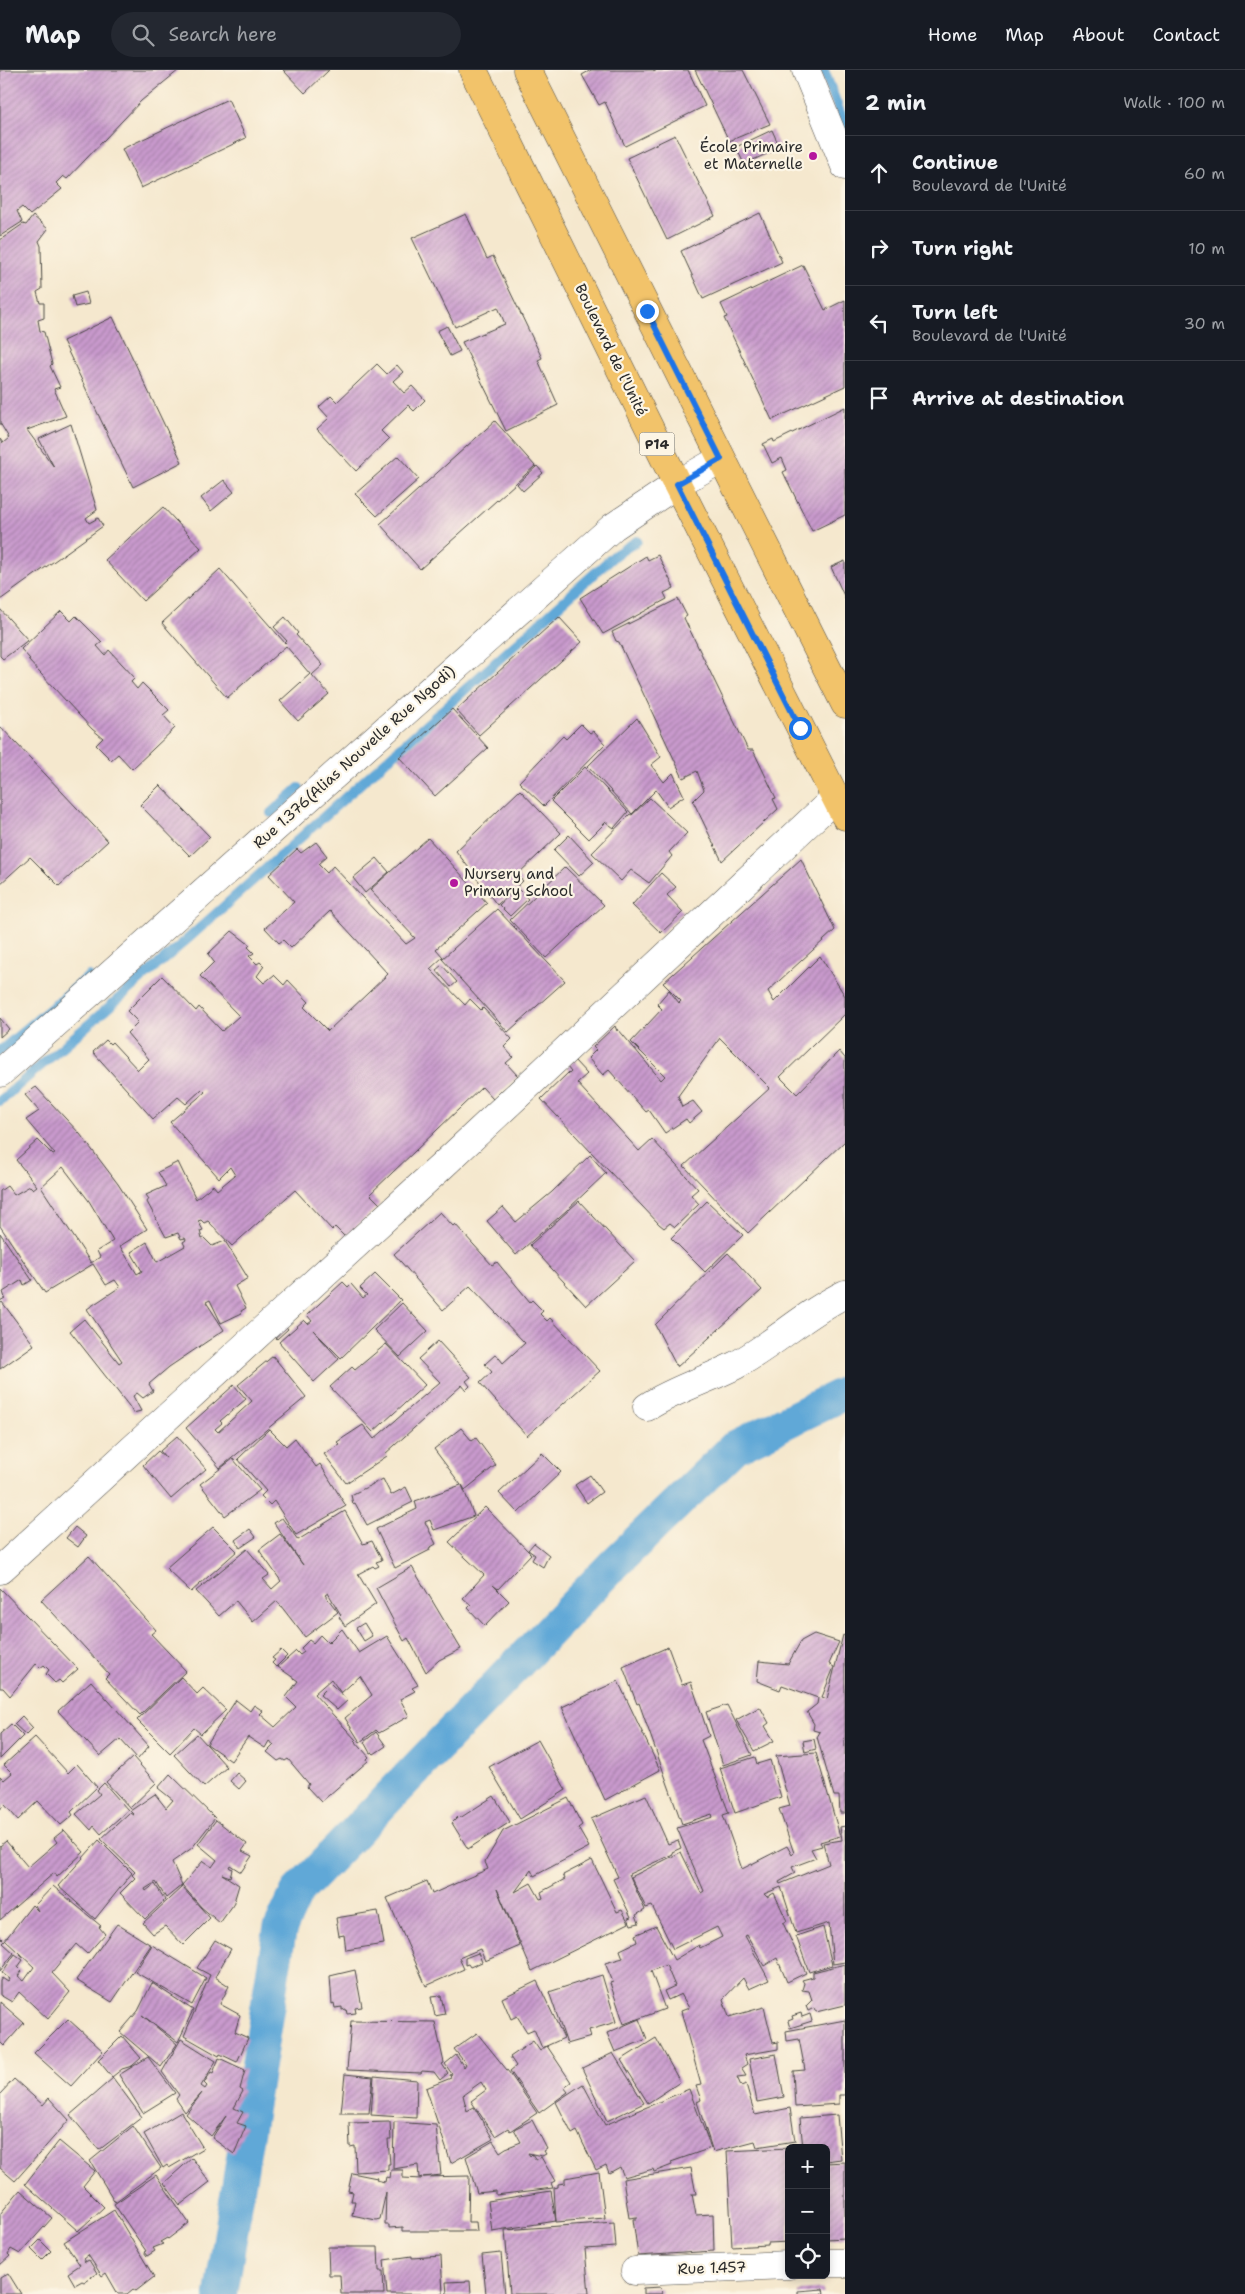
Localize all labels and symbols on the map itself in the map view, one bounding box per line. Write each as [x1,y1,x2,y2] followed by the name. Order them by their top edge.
[700,136,803,174] place label: École Primaire et Maternelle
[807,150,819,162] marker: École Primaire et Maternelle
[570,280,652,420] street label: Boulevard de l'Unité
[636,300,659,323] route end
[640,432,674,456] road number: P14
[249,661,459,853] street label: Rue 1.376(Alias Nouvelle Rue Ngodi)
[789,717,812,740] route start
[464,864,573,901] place label: Nursery and Primary School
[448,877,460,889] marker: Nursery and Primary School
[677,2257,747,2279] street label: Rue 1.457

